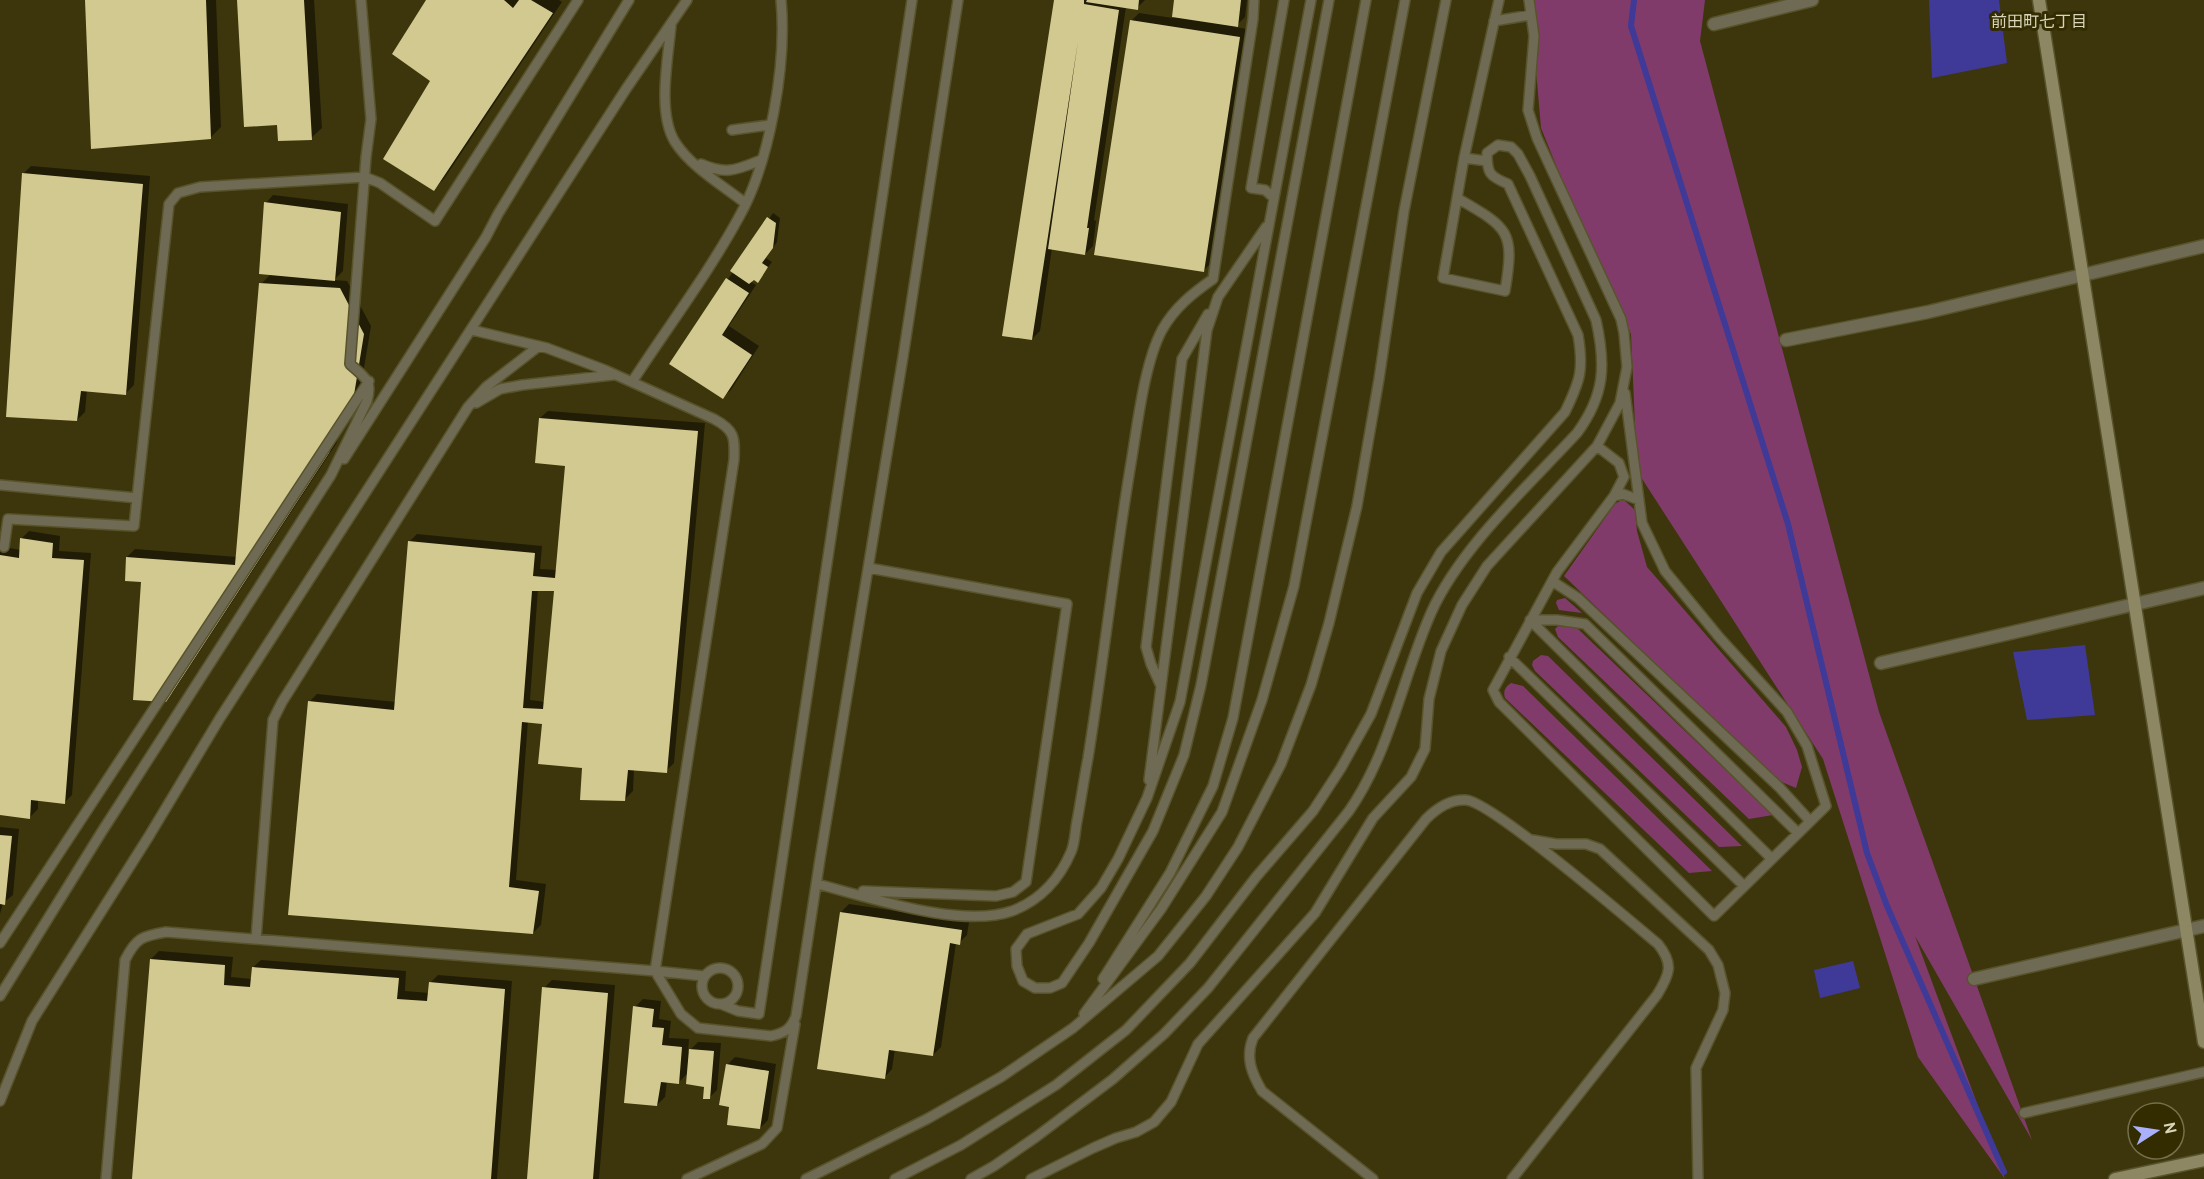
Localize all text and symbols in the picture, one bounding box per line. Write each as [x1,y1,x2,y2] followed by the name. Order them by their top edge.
[1991,13,2087,33] district label: 前田町七丁目
[2126,1101,2186,1161] north arrow
[2158,1121,2180,1136] text: N

